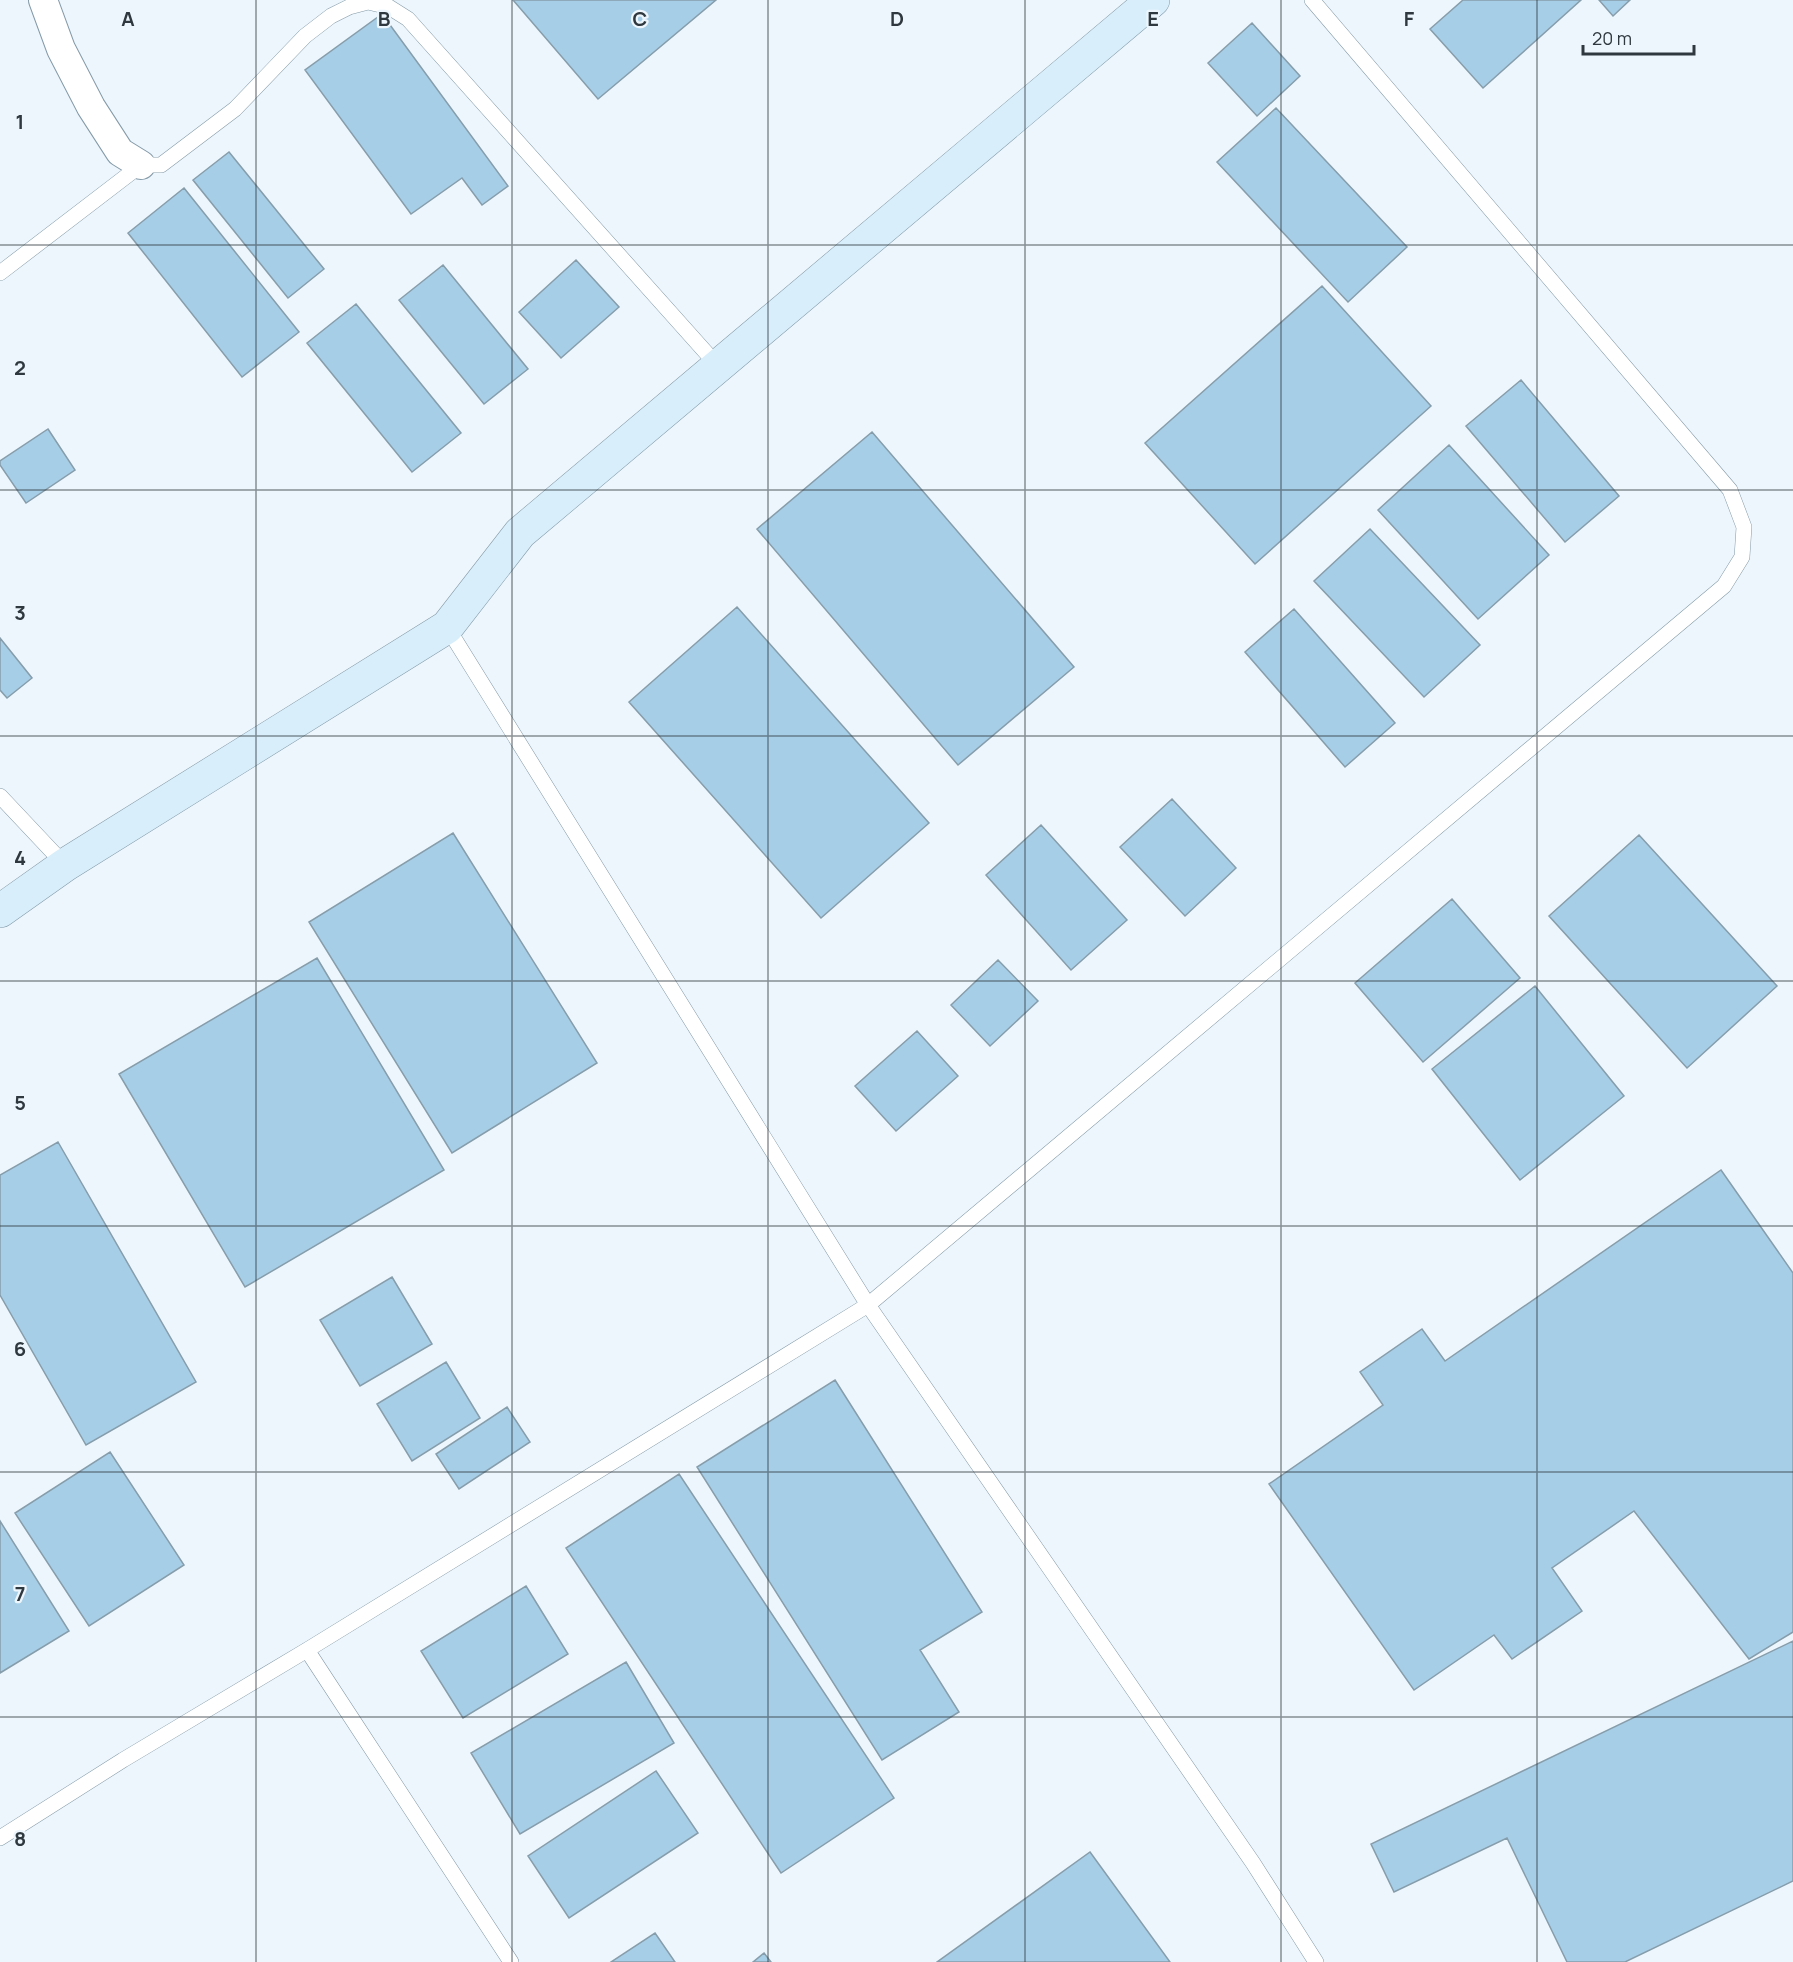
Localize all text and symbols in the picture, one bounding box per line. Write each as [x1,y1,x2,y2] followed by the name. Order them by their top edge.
[121,5,135,32] text: A
[378,5,391,32] text: B
[633,5,647,32] text: C
[890,5,904,32] text: D
[1147,5,1159,32] text: E
[1404,5,1415,32] text: F
[1583,18,1694,56] scale bar
[1592,26,1632,50] text: 20 m
[16,108,24,135] text: 1
[14,354,26,381] text: 2
[14,599,26,626] text: 3
[14,844,26,871] text: 4
[14,1089,26,1116] text: 5
[14,1335,26,1362] text: 6
[15,1580,25,1607] text: 7
[14,1825,26,1852] text: 8

